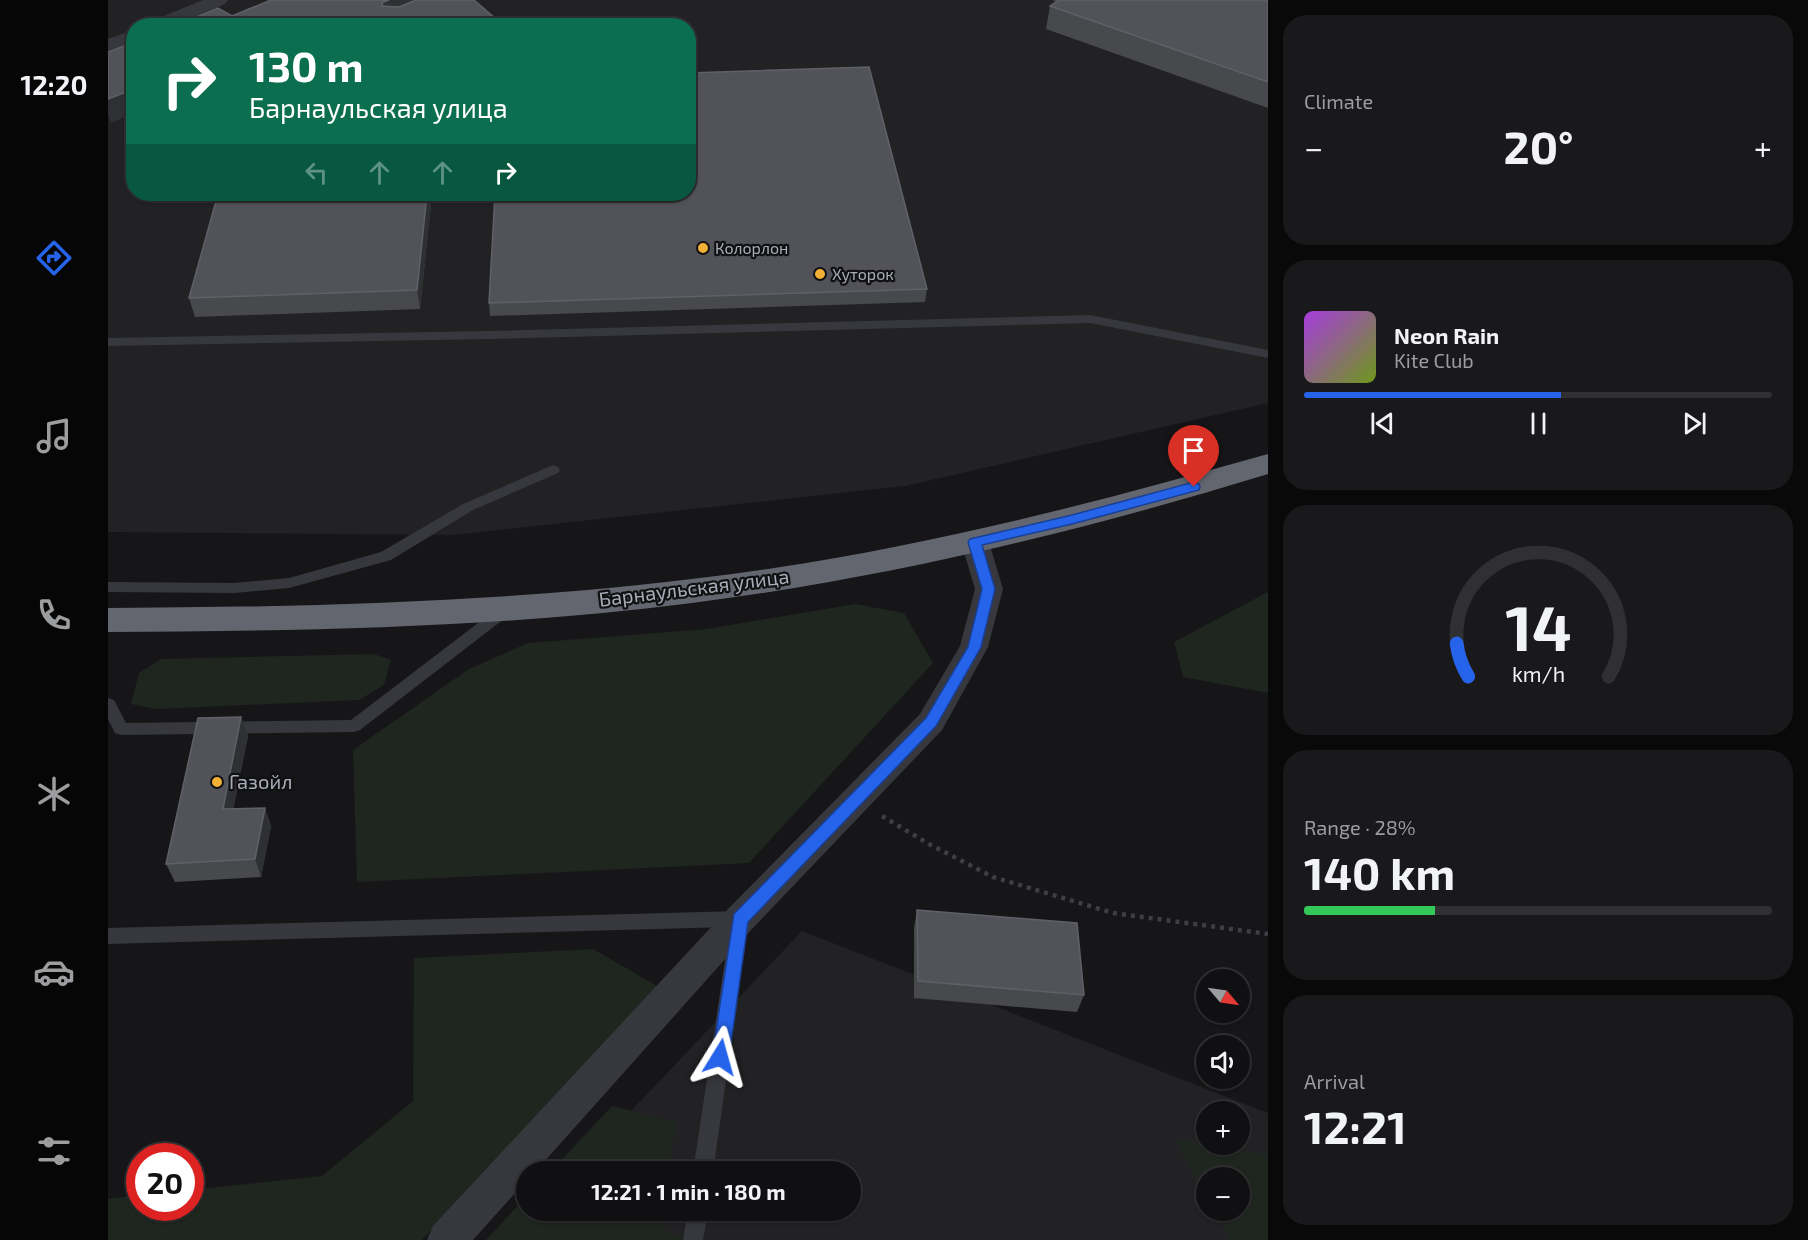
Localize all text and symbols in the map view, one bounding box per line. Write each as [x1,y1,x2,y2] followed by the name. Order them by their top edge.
[249,40,364,90] text: 130 m
[150,42,228,120] icon: right
[20,68,88,100] text: 12:20
[1304,89,1373,113] text: Climate
[249,91,508,123] text: Барнаульская улица
[1504,119,1574,173] text: 20°
[1304,127,1323,167] text: −
[1754,127,1772,167] text: +
[300,156,333,189] icon: left
[363,156,396,189] icon: ahead
[426,156,459,189] icon: ahead
[489,156,522,189] icon: right
[33,237,75,279] icon: directions
[715,238,788,257] place label: Колорлон
[696,241,710,255] marker: Колорлон
[832,264,894,284] place label: Хуторок
[813,267,827,281] marker: Хуторок
[1394,322,1499,348] text: Neon Rain
[1394,348,1474,372] text: Kite Club
[1366,407,1399,440] icon: previous
[1522,407,1555,440] icon: pause
[1678,407,1711,440] icon: next
[33,415,75,457] icon: music
[1168,425,1219,487] pin
[1177,434,1210,467] icon: arrive
[597,563,791,612] street label: Барнаульская улица
[1505,589,1571,664] text: 14
[33,594,75,636] icon: phone
[1511,661,1565,686] text: km/h
[229,769,292,793] place label: Газойл
[33,773,75,815] icon: climate
[210,775,224,789] marker: Газойл
[1304,815,1416,839] text: Range · 28%
[1304,845,1455,899] text: 140 km
[33,951,75,993] icon: car
[1196,969,1250,1023] north arrow
[1196,969,1250,1221] map controls
[688,1025,752,1089] position arrow
[1196,1035,1250,1089] button: sound
[1304,1069,1365,1093] text: Arrival
[1304,1099,1407,1153] text: 12:21
[1196,1101,1250,1155] button: +
[33,1130,75,1172] icon: filters
[126,1143,204,1221] speed limit sign: 20
[1196,1167,1250,1221] button: −
[591,1178,786,1204] text: 12:21 · 1 min · 180 m

